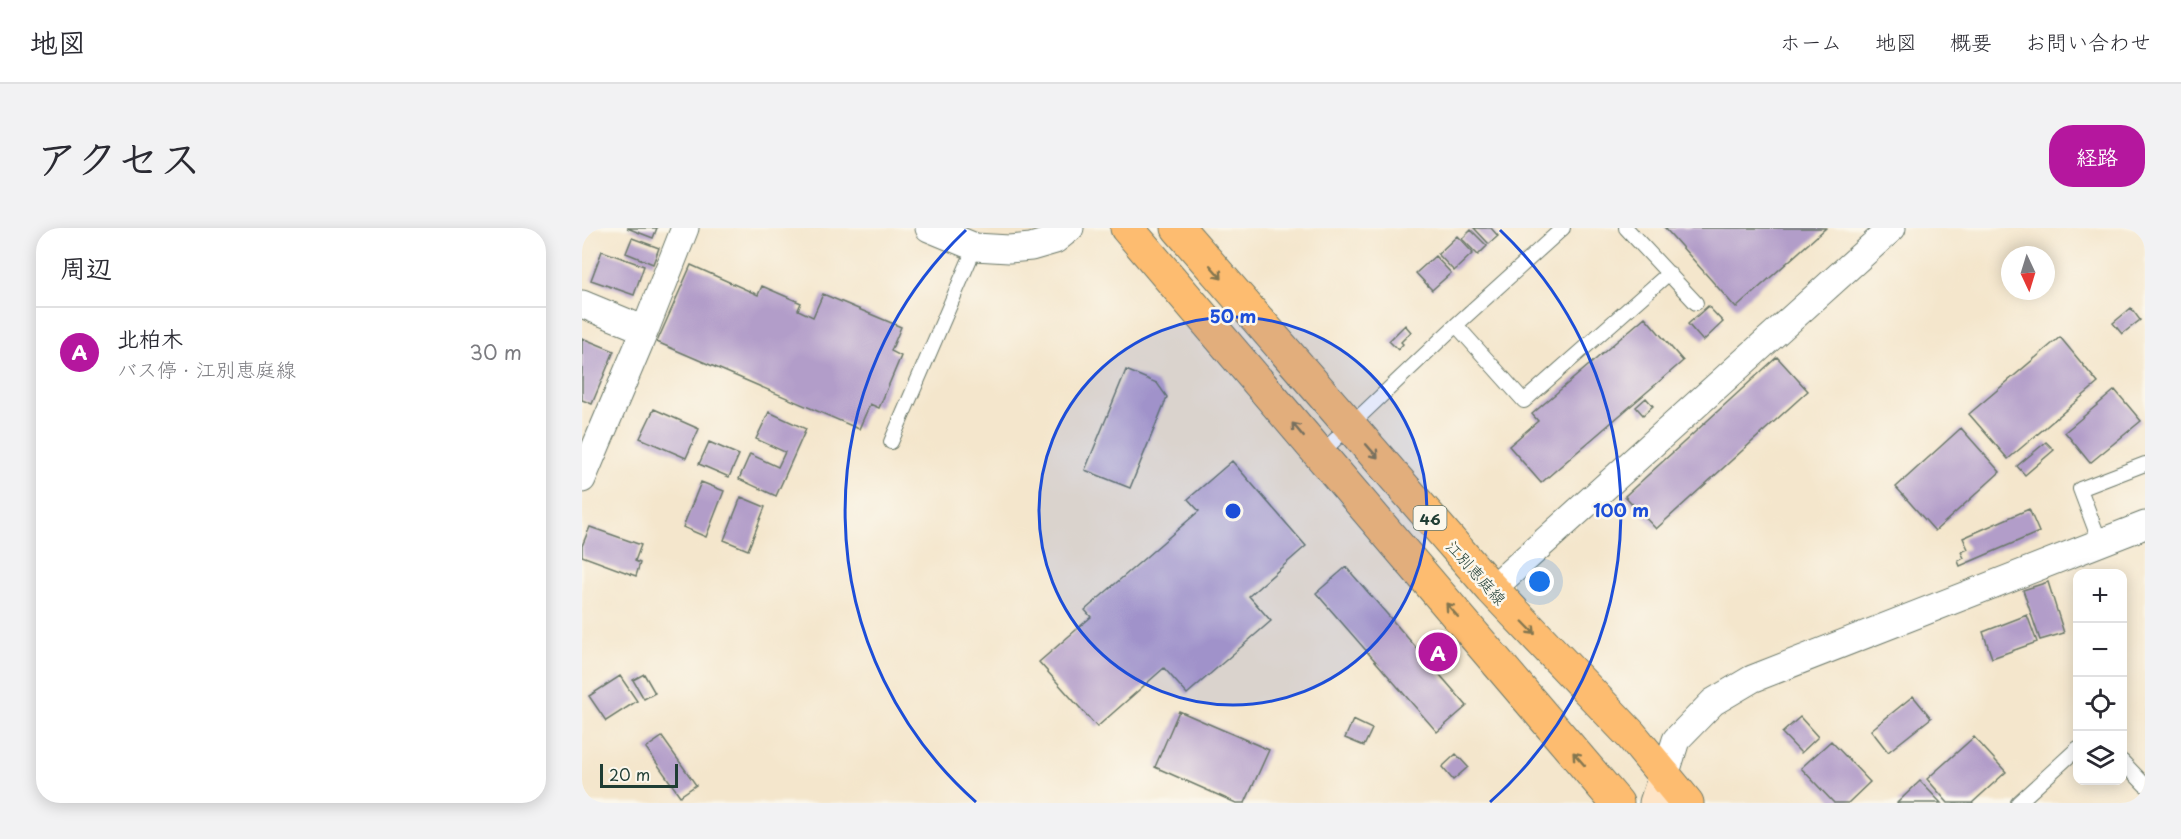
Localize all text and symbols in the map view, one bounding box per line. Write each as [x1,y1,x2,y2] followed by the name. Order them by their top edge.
[30,20,86,63] text: 地図
[1780,25,1842,57] text: ホーム
[1875,25,1917,57] text: 地図
[1950,25,1992,57] text: 概要
[2025,25,2151,57] text: お問い合わせ
[36,125,201,188] text: アクセス
[2049,125,2145,187] button: 経路
[2001,246,2055,300] north arrow
[60,248,112,287] text: 周辺
[1209,264,1223,279] one-way arrow
[1210,302,1256,329] text: 50 m
[117,321,183,354] text: 北柏木
[72,337,87,367] text: A
[469,337,522,367] text: 30 m
[117,354,296,384] text: バス停 · 江別恵庭線
[1291,423,1305,438] one-way arrow
[1365,443,1379,458] one-way arrow
[1593,496,1649,523] text: 100 m
[1223,501,1243,521] centre of rings
[1414,506,1446,530] road number: 46
[1441,534,1513,610] street label: 江別恵庭線
[1525,567,1554,596] your location
[2073,569,2127,785] map controls
[2073,569,2127,623] button: +
[1445,603,1459,618] one-way arrow
[1522,620,1536,635] one-way arrow
[2073,623,2127,677] button: −
[1418,630,1458,674] pin: A
[2073,677,2127,731] button: locate
[2073,731,2127,785] button: layers
[1572,752,1586,767] one-way arrow
[600,761,678,788] scale bar
[609,762,650,786] text: 20 m

